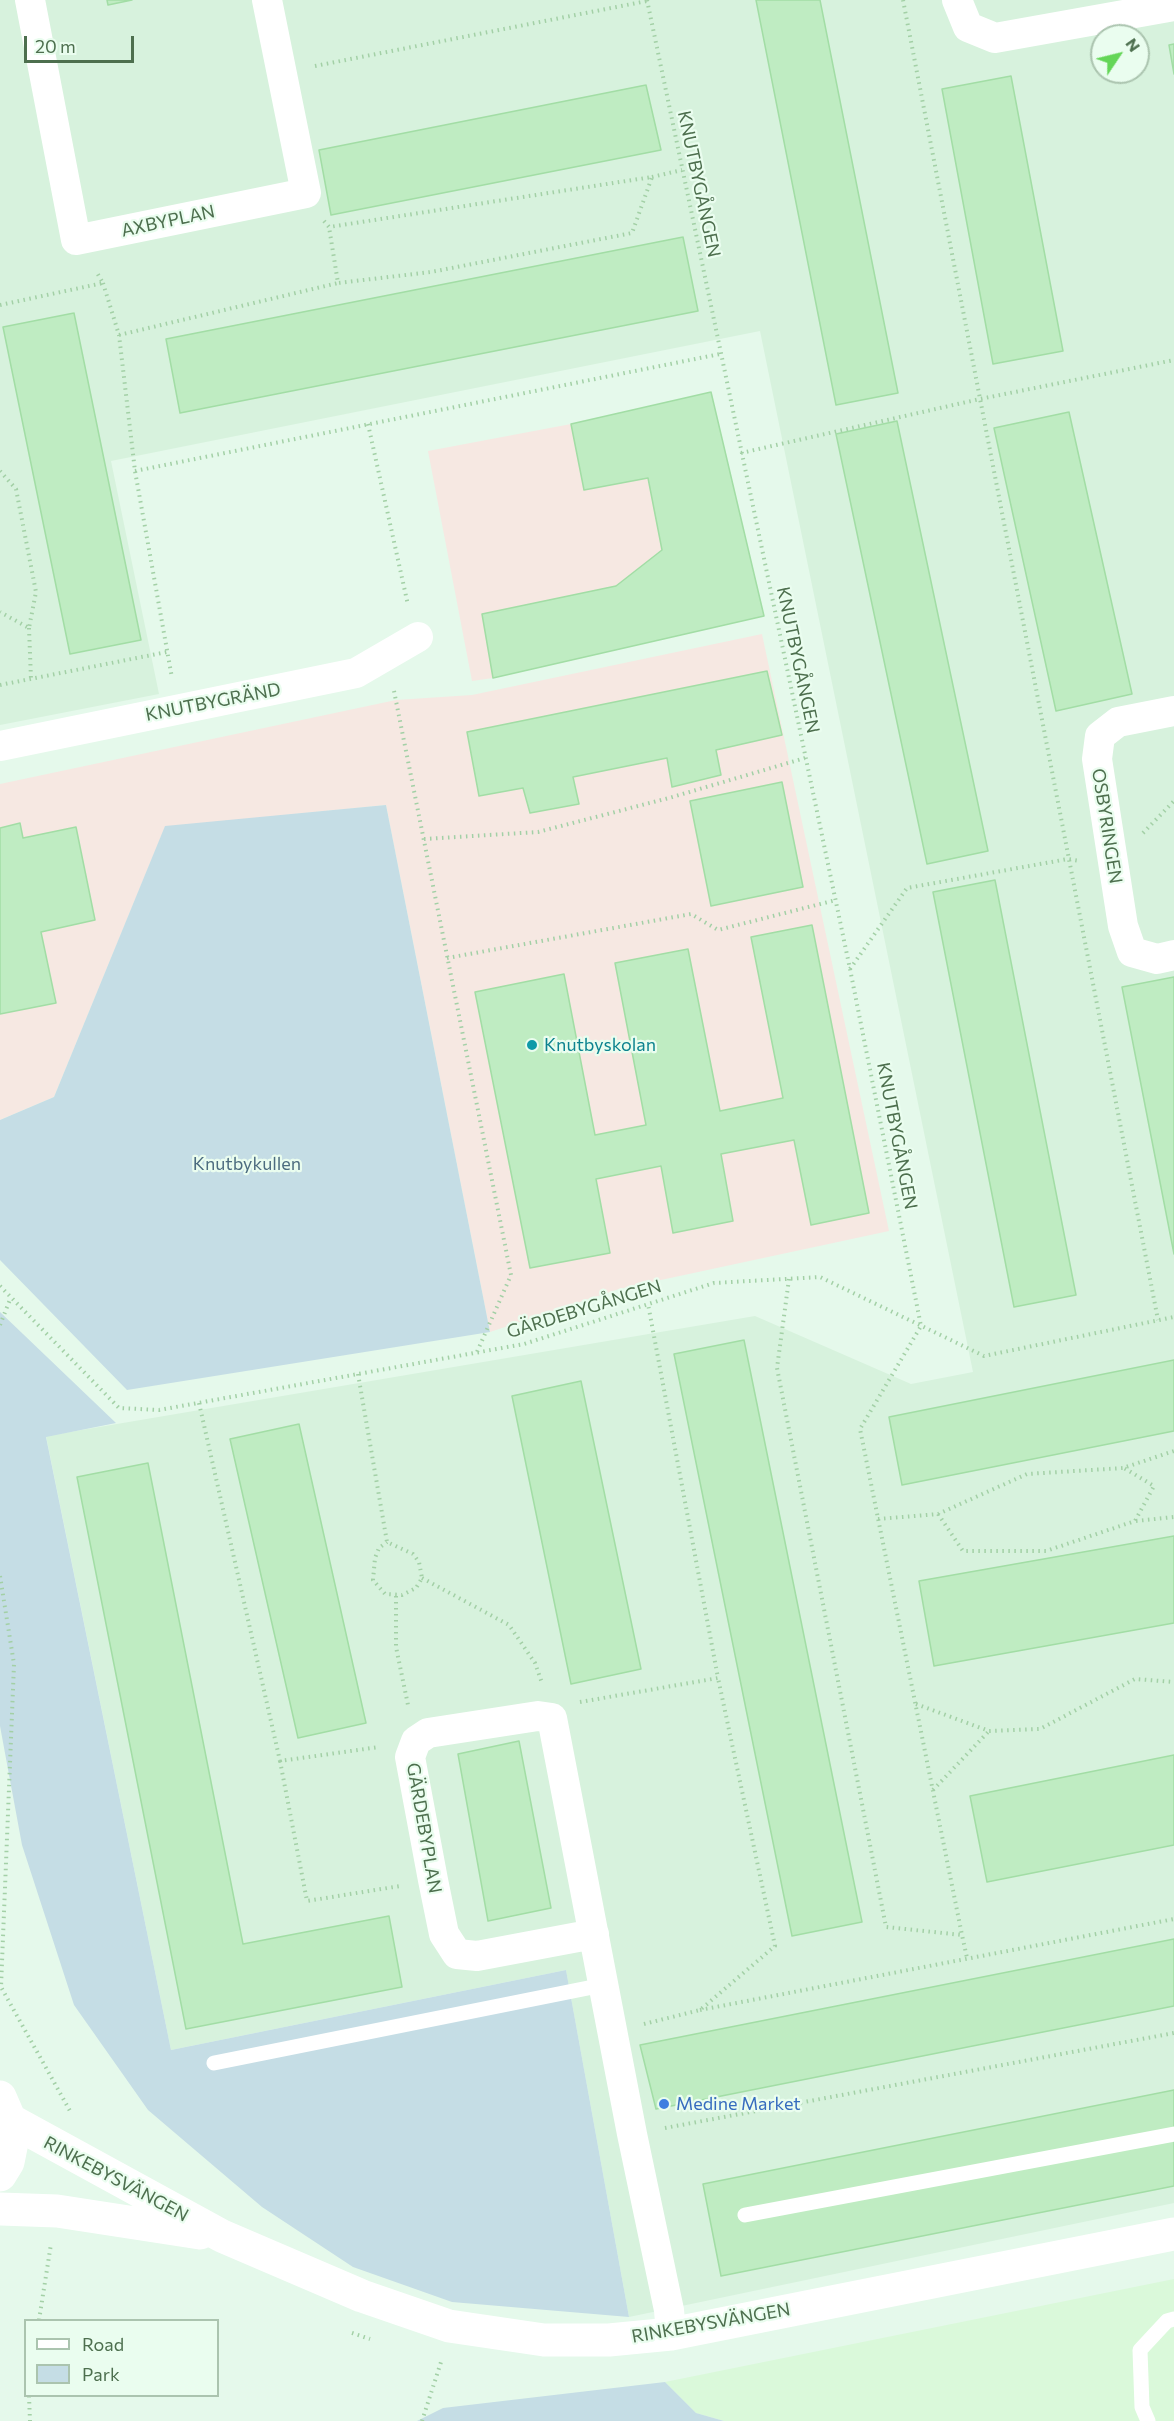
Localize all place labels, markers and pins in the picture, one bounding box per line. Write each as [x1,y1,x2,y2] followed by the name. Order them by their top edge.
[544,1034,656,1056] place label: Knutbyskolan
[525,1038,539,1052] marker: Knutbyskolan
[676,2093,801,2115] place label: Medine Market
[657,2097,671,2111] marker: Medine Market

